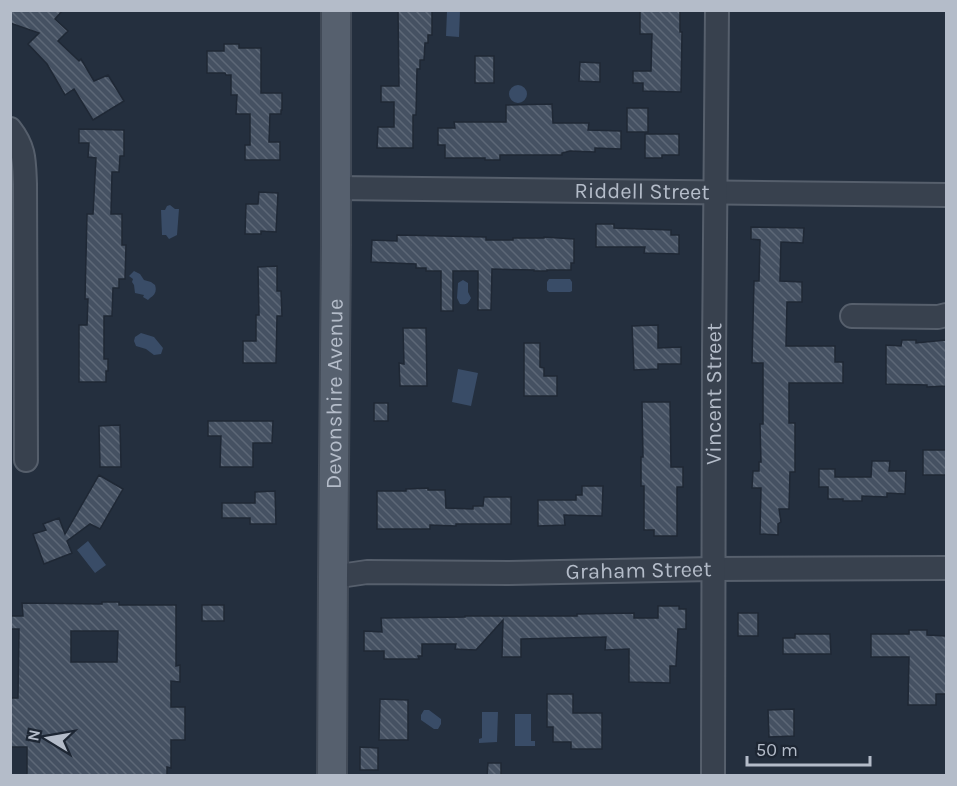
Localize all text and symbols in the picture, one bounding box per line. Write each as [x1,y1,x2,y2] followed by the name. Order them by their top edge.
[574,178,710,205] street label: Riddell Street
[321,299,349,489] street label: Devonshire Avenue
[701,323,727,465] street label: Vincent Street
[565,556,712,585] street label: Graham Street
[18,708,78,768] north arrow
[23,728,44,743] text: N
[747,729,870,767] scale bar
[756,739,798,761] text: 50 m

